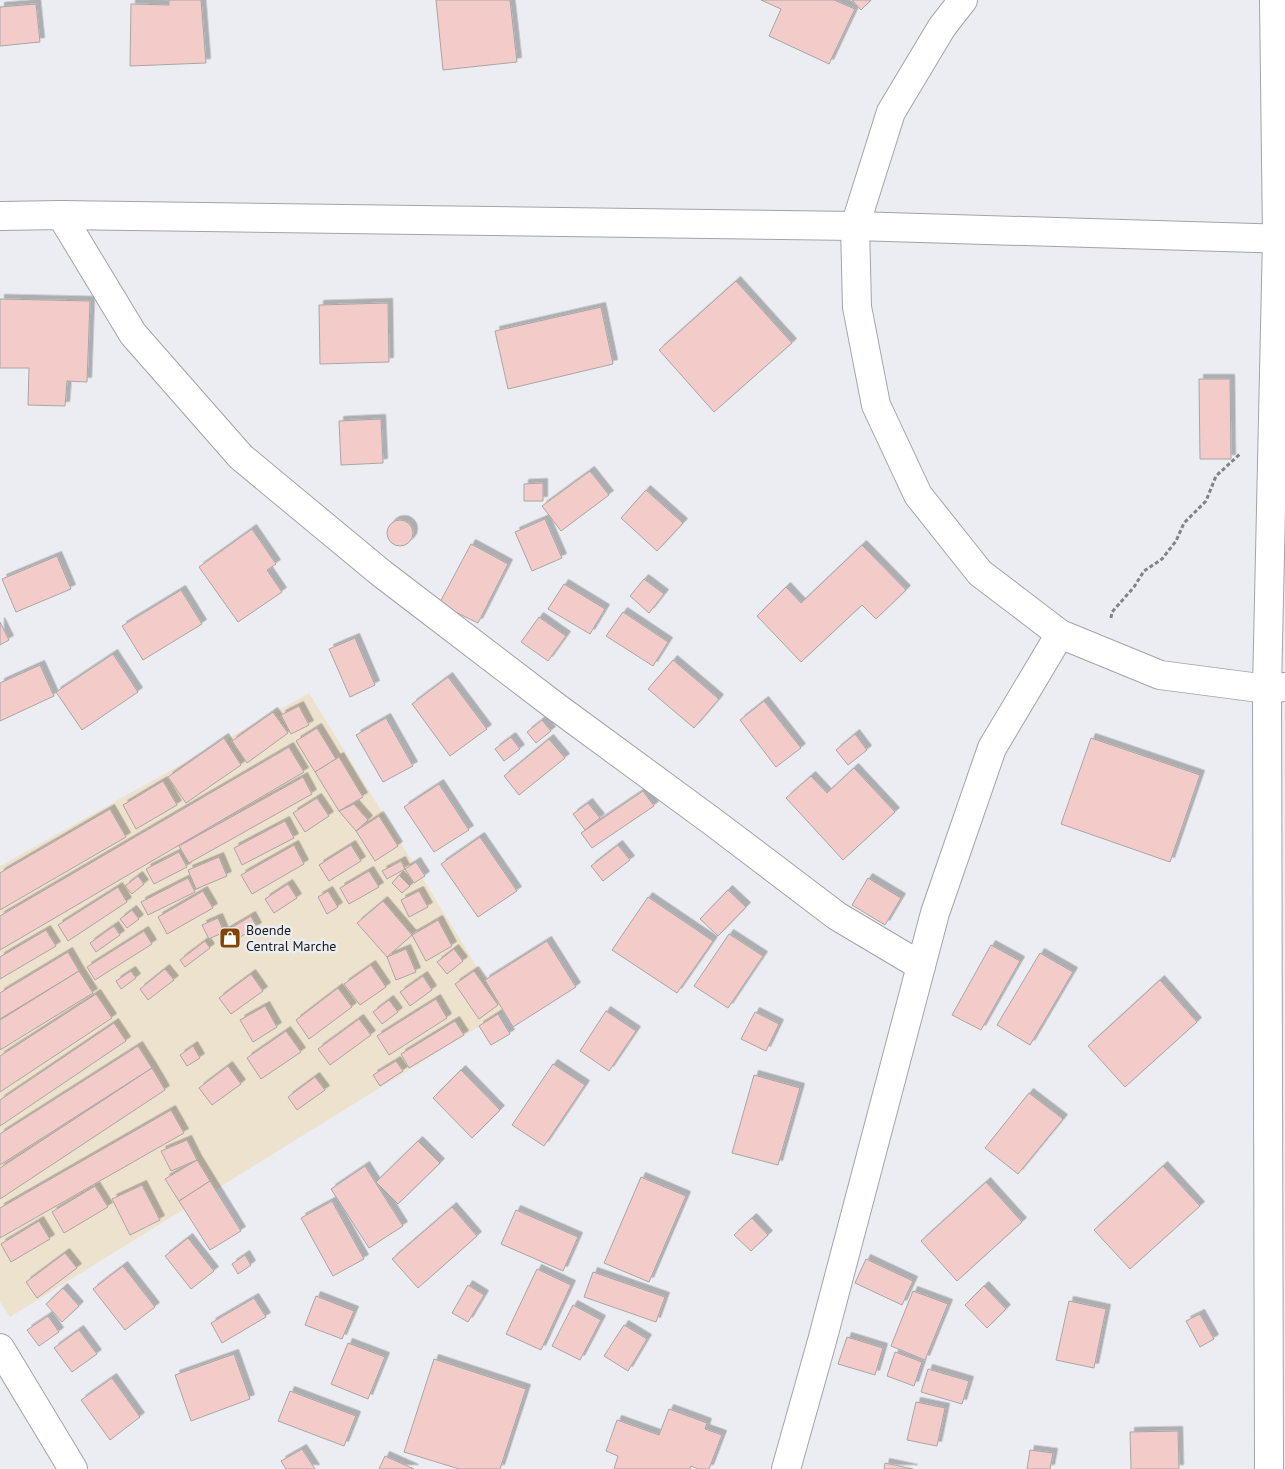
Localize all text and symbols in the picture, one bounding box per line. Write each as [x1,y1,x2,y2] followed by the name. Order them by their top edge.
[246,921,336,955] place label: Boende Central Marche
[218,926,242,950] shop icon: Boende Central Marche

